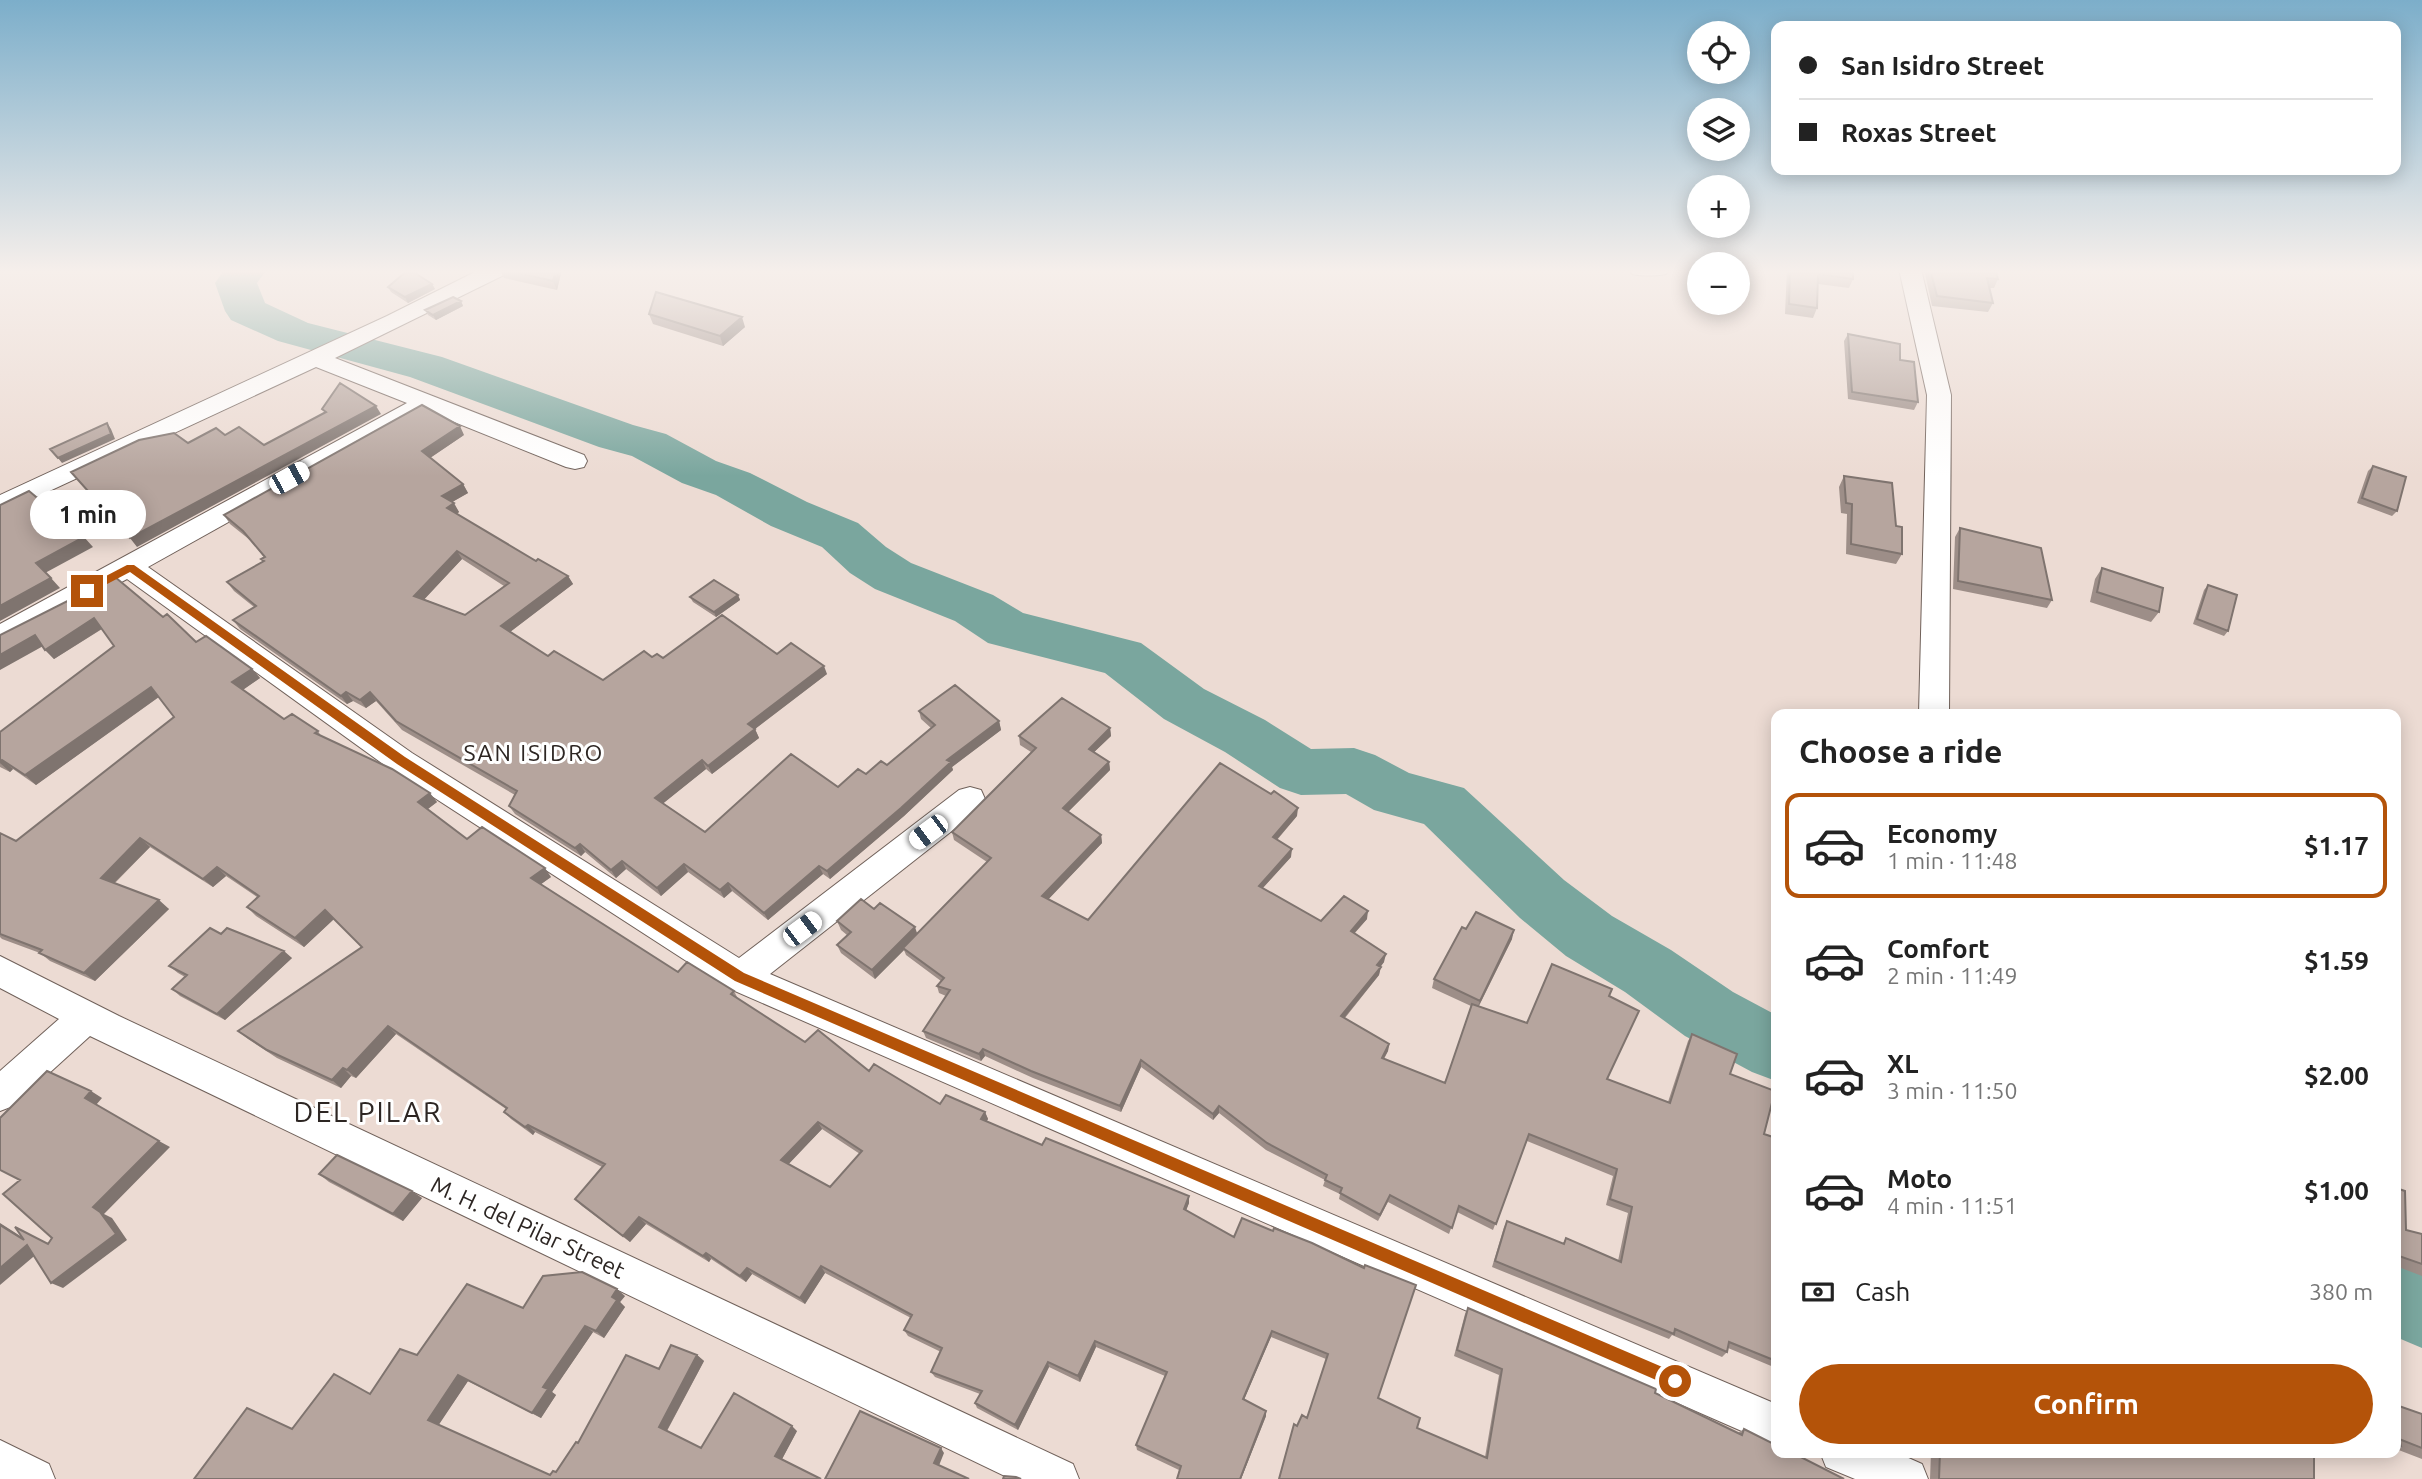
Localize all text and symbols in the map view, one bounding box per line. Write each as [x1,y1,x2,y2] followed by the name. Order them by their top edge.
[1687,21,1750,315] map controls
[1687,21,1750,84] button: locate
[1841,51,2044,80] text: San Isidro Street
[1687,98,1750,161] button: layers
[1841,118,1997,147] text: Roxas Street
[1687,175,1750,238] button: +
[1687,252,1750,315] button: −
[266,459,313,497] car
[29,490,145,538] callout: 1 min
[59,502,117,527] text: 1 min
[71,575,103,607] route end
[1799,733,2002,769] text: Choose a ride
[464,740,604,765] district label: SAN ISIDRO
[905,811,952,853] car
[1803,814,1866,877] icon: car
[1887,819,1997,848] text: Economy
[2304,831,2369,860] text: $1.17
[1887,848,2018,873] text: 1 min · 11:48
[779,908,826,950] car
[1803,929,1866,992] icon: car
[1887,934,1990,963] text: Comfort
[2304,946,2369,975] text: $1.59
[1887,963,2018,988] text: 2 min · 11:49
[1803,1044,1866,1107] icon: car
[1887,1049,1918,1078] text: XL
[2304,1061,2369,1090] text: $2.00
[1887,1078,2018,1103] text: 3 min · 11:50
[294,1096,442,1127] district label: DEL PILAR
[1803,1159,1866,1222] icon: car
[1887,1164,1952,1193] text: Moto
[427,1171,629,1283] street label: M. H. del Pilar Street
[2304,1176,2369,1205] text: $1.00
[1887,1193,2018,1218] text: 4 min · 11:51
[1799,1273,1837,1311] icon: cash
[1855,1277,1910,1306] text: Cash
[2309,1279,2373,1304] text: 380 m
[1799,1364,2373,1444] button: Confirm
[1659,1365,1691,1397] route start

